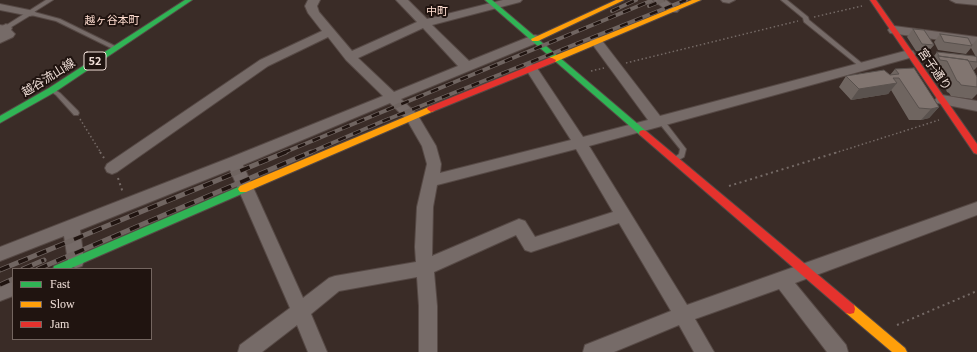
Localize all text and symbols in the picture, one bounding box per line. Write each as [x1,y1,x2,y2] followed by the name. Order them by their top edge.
[426,4,448,18] district label: 中町
[85,13,139,27] district label: 越ヶ谷本町
[915,45,955,93] street label: 宮子通り
[84,52,106,70] road number: 52
[19,55,77,99] street label: 越谷流山線
[12,268,152,340] legend
[50,277,70,291] text: Fast
[50,297,75,311] text: Slow
[50,317,69,331] text: Jam

